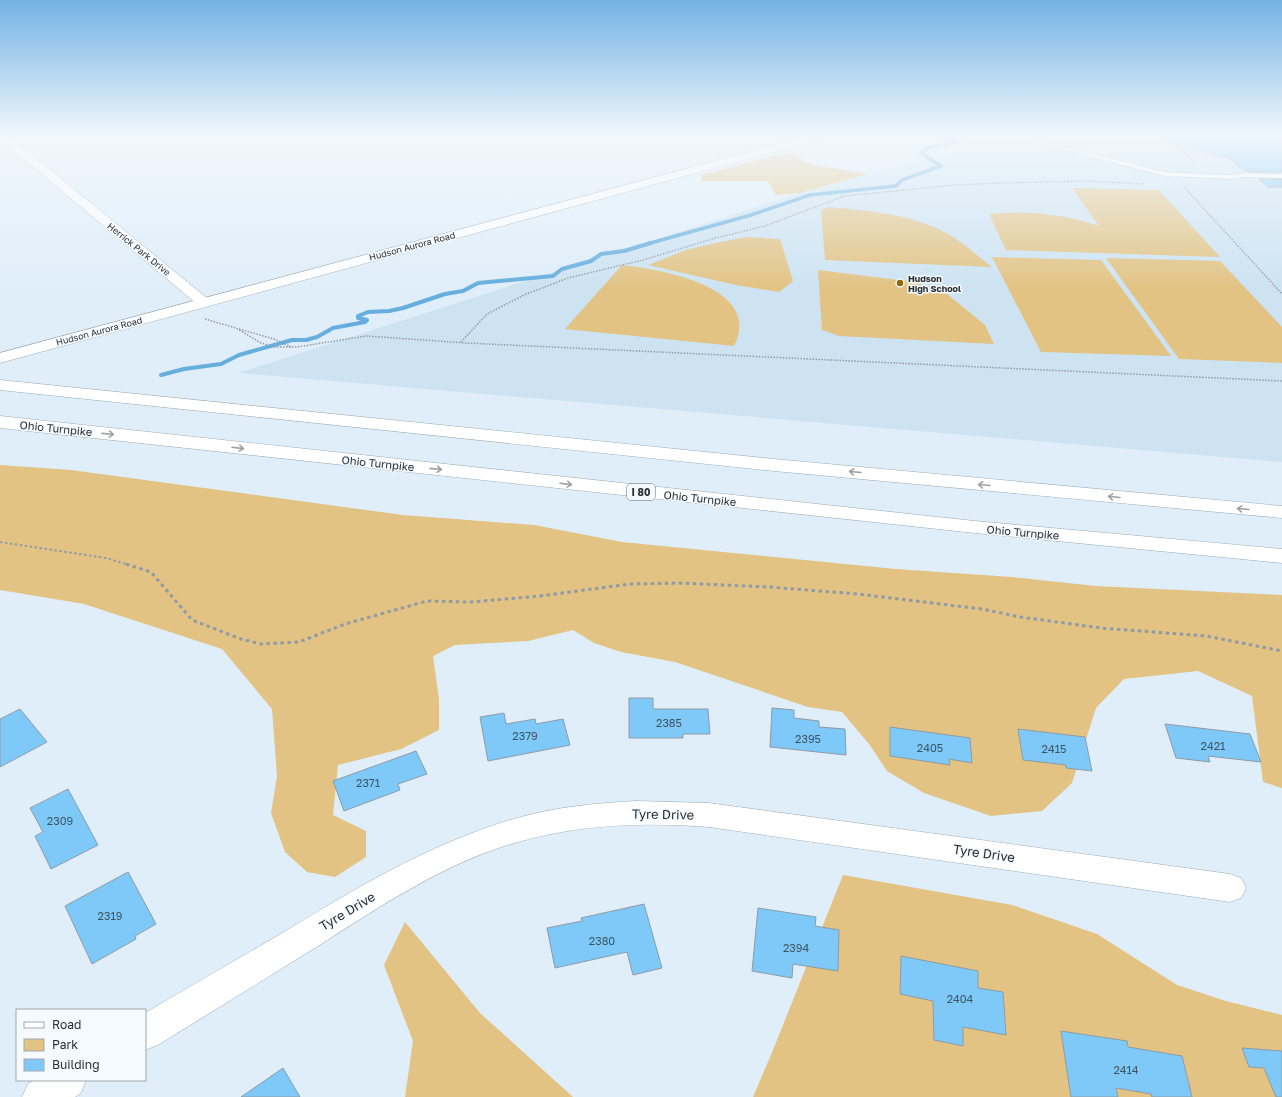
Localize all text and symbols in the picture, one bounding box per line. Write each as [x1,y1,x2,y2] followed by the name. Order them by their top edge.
[105,220,173,278] street label: Herrick Park Drive
[368,229,456,263] street label: Hudson Aurora Road
[908,273,961,294] place label: Hudson High School
[895,278,905,288] marker: Hudson High School
[55,314,143,348] street label: Hudson Aurora Road
[19,418,93,438] street label: Ohio Turnpike
[101,430,114,437] one-way arrow
[231,444,244,452] one-way arrow
[341,453,415,473] street label: Ohio Turnpike
[429,465,442,473] one-way arrow
[849,469,862,476] one-way arrow
[559,480,572,487] one-way arrow
[978,481,991,488] one-way arrow
[627,484,655,500] road number: I 80
[663,488,737,508] street label: Ohio Turnpike
[1108,493,1121,500] one-way arrow
[1237,505,1250,513] one-way arrow
[986,522,1060,542] street label: Ohio Turnpike
[656,716,682,729] house number: 2385
[512,729,538,742] house number: 2379
[795,732,821,745] house number: 2395
[1201,739,1225,752] house number: 2421
[917,741,943,754] house number: 2405
[1042,742,1066,755] house number: 2415
[356,776,380,789] house number: 2371
[632,805,694,823] street label: Tyre Drive
[47,814,73,827] house number: 2309
[952,841,1016,865] street label: Tyre Drive
[316,888,378,934] street label: Tyre Drive
[98,909,122,922] house number: 2319
[589,934,615,947] house number: 2380
[783,941,809,954] house number: 2394
[947,992,974,1005] house number: 2404
[16,1009,146,1081] legend
[52,1017,81,1032] text: Road
[52,1037,78,1052] text: Park
[52,1057,100,1072] text: Building
[1113,1063,1139,1076] house number: 2414

